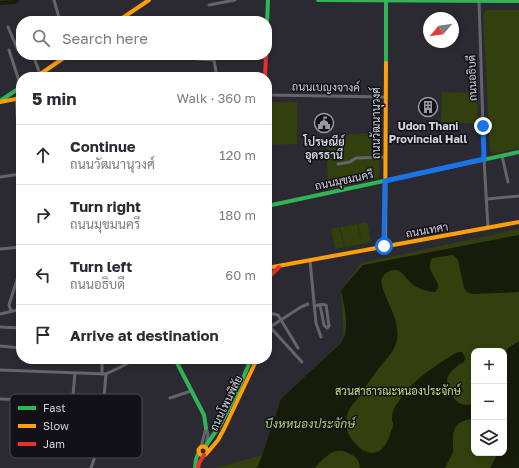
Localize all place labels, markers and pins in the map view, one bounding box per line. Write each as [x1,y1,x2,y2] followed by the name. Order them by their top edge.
[417,96,439,118] building icon: Udon Thani Provincial Hall
[313,112,335,134] public building icon: โปรษณีย์ อุดรธานี
[389,119,468,145] place label: Udon Thani Provincial Hall
[302,134,346,163] place label: โปรษณีย์ อุดรธานี

